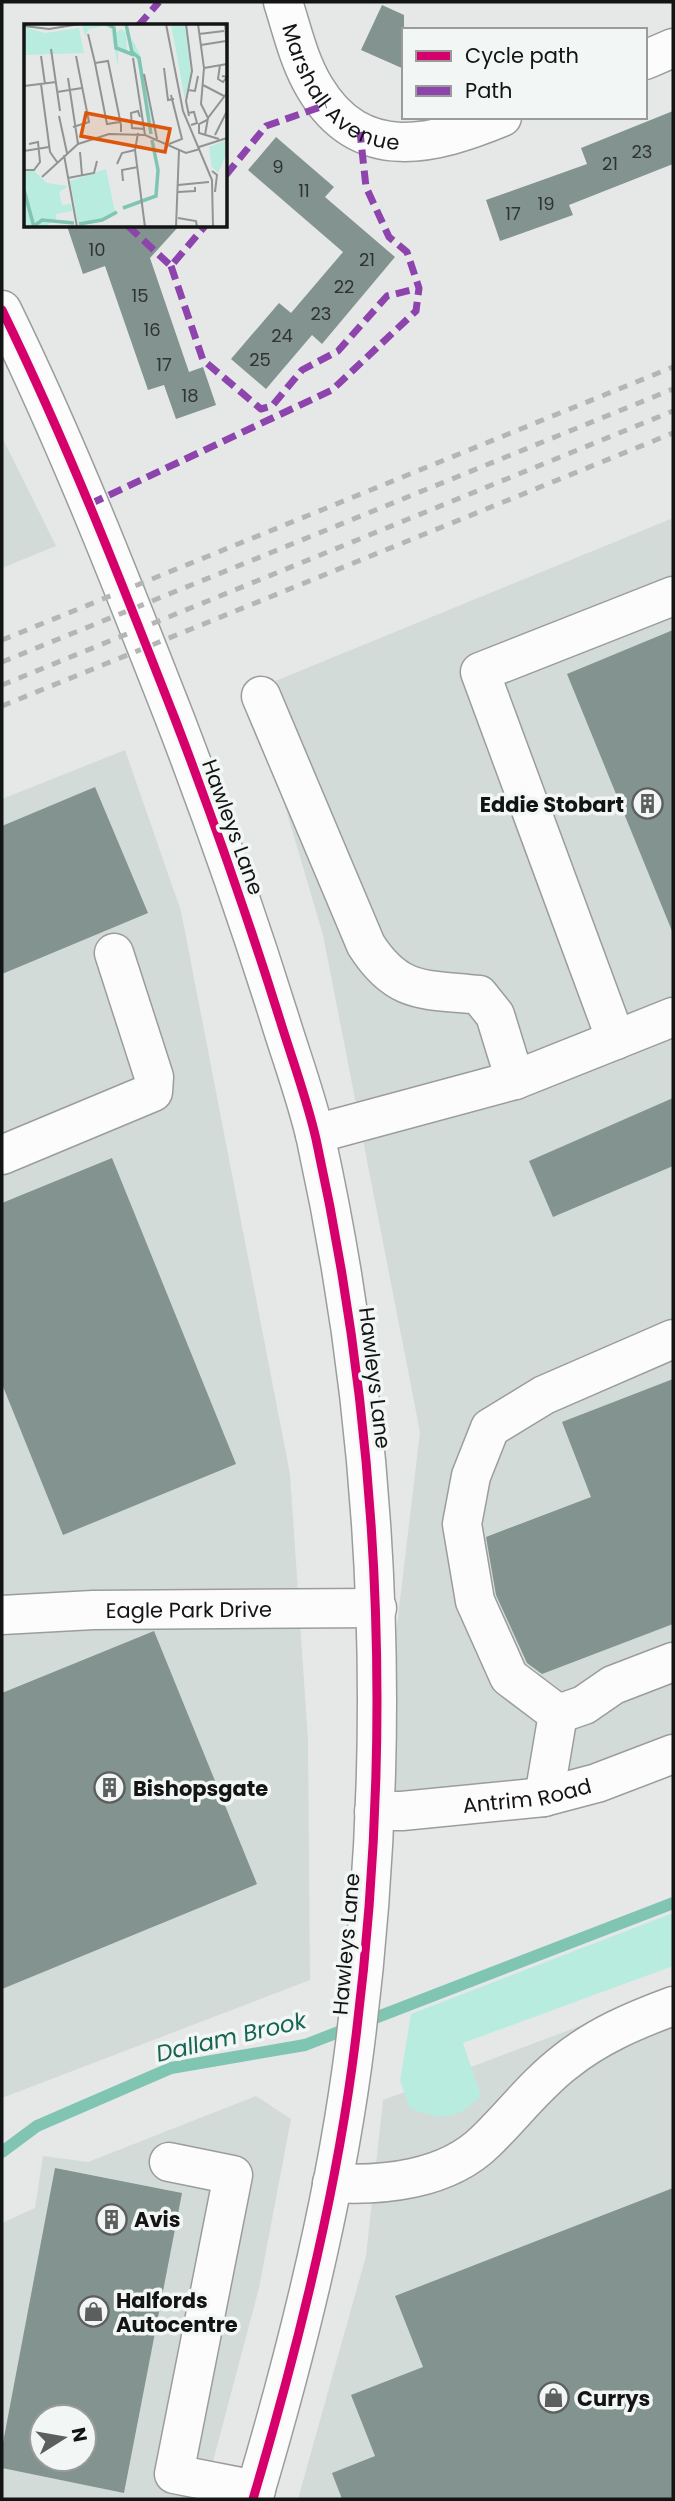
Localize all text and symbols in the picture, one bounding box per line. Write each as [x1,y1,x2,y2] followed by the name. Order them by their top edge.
[276,20,401,156] street label: Marshall Avenue
[24,24,228,228] inset map
[402,28,647,119] legend
[465,41,579,70] text: Cycle path
[465,76,512,105] text: Path
[632,139,652,164] house number: 23
[602,151,618,176] house number: 21
[272,154,284,179] house number: 9
[298,178,310,203] house number: 11
[537,191,555,216] house number: 19
[505,201,521,226] house number: 17
[88,237,106,262] house number: 10
[359,247,375,272] house number: 21
[334,274,354,299] house number: 22
[131,283,149,308] house number: 15
[311,301,331,326] house number: 23
[143,317,161,342] house number: 16
[271,323,293,348] house number: 24
[249,347,271,372] house number: 25
[156,352,172,377] house number: 17
[181,383,199,408] house number: 18
[195,755,271,899] street label: Hawleys Lane
[630,787,664,821] building icon: Eddie Stobart
[480,790,624,819] place label: Eddie Stobart
[352,1306,398,1450] street label: Hawleys Lane
[106,1594,272,1624] street label: Eagle Park Drive
[93,1771,127,1805] building icon: Bishopsgate
[461,1771,594,1819] street label: Antrim Road
[133,1774,268,1803] place label: Bishopsgate
[325,1872,367,2016] street label: Hawleys Lane
[153,2004,310,2070] water label: Dallam Brook
[94,2202,128,2236] building icon: Avis
[134,2205,181,2234] place label: Avis
[116,2286,238,2339] place label: Halfords Autocentre
[76,2295,110,2329] shop icon: Halfords Autocentre
[537,2381,571,2415] shop icon: Currys
[577,2384,650,2413] place label: Currys
[28,2403,98,2473] north arrow
[65,2425,94,2444] text: N

